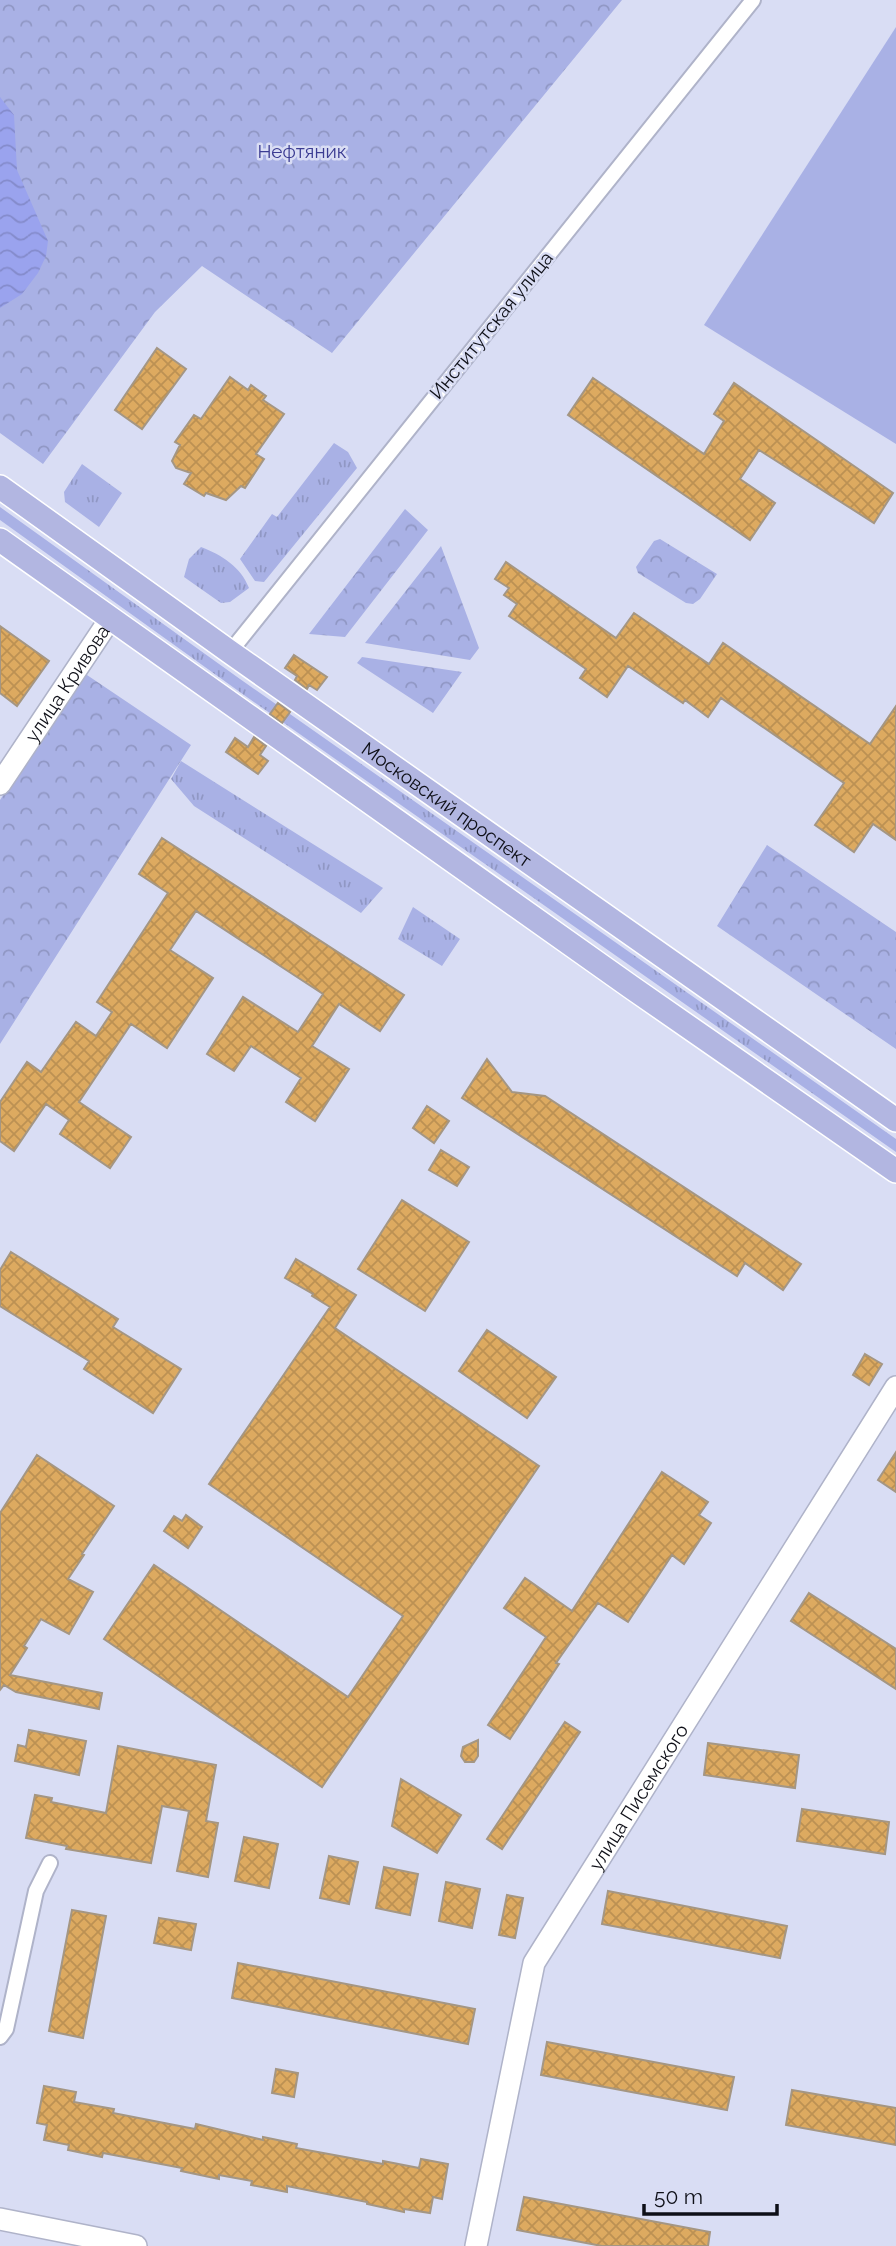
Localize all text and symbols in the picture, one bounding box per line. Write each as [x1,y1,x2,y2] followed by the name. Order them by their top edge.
[257,140,347,162] park label: Нефтяник
[425,247,557,403] street label: Институтская улица
[20,621,114,746] street label: улица Кривова
[358,737,536,871] street label: Московский проспект
[584,1720,693,1874] street label: улица Писемского
[644,2172,777,2216] scale bar
[654,2184,703,2209] text: 50 m

